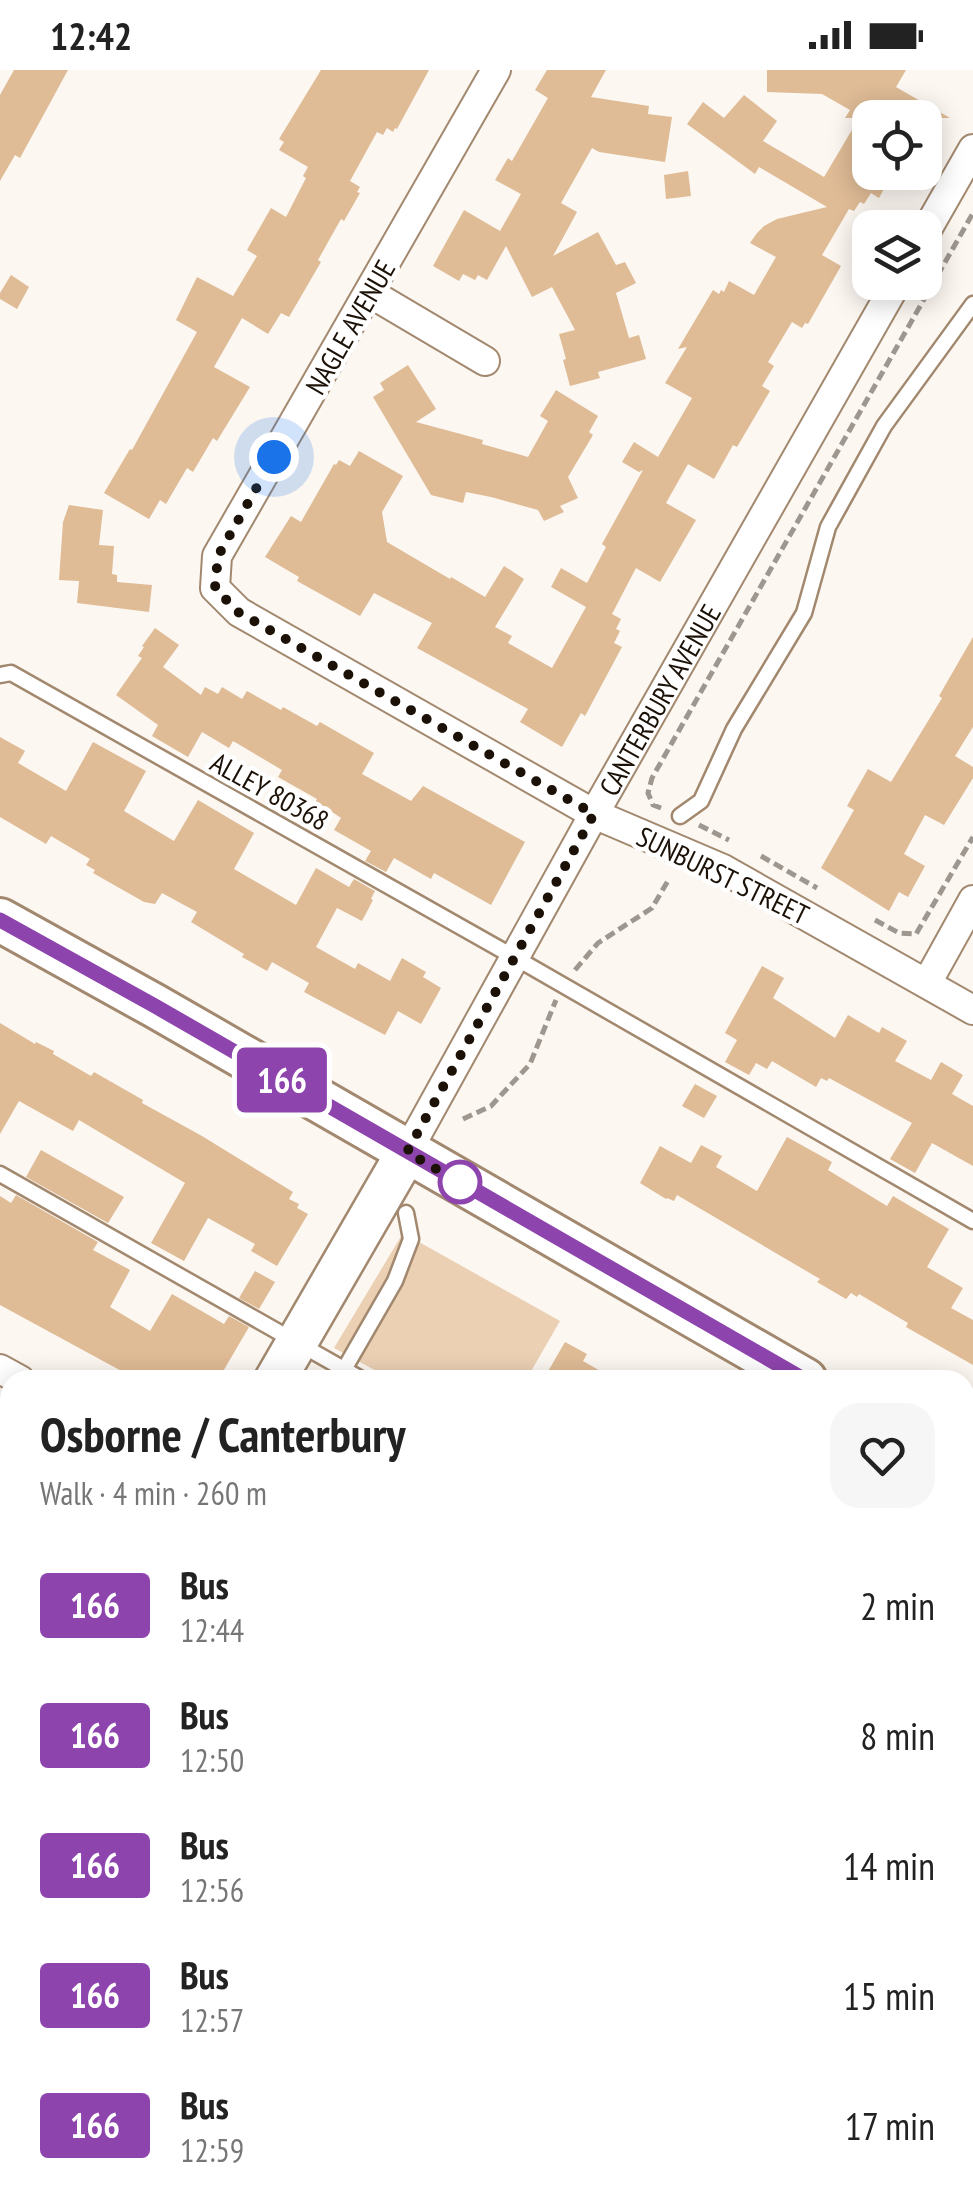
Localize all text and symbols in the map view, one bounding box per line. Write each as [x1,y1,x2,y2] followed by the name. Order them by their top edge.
[50,11,132,60] text: 12:42
[852,100,942,300] map controls
[852,100,942,190] button: locate
[852,210,942,300] button: layers
[297,253,403,401] street label: NAGLE AVENUE
[249,432,299,482] your location
[590,597,728,802] street label: CANTERBURY AVENUE
[204,743,336,839] street label: ALLEY 80368
[631,817,816,933] street label: SUNBURST STREET
[224,1048,340,1112] line badge: 166
[257,1057,307,1103] text: 166
[439,1161,481,1203] unlabelled marker
[40,1403,405,1465] text: Osborne / Canterbury
[830,1403,935,1508] button: heart
[40,1472,267,1514] text: Walk · 4 min · 260 m
[180,1560,229,1609] text: Bus
[860,1581,935,1630] text: 2 min
[70,1582,120,1628] text: 166
[180,1609,244,1651] text: 12:44
[180,1690,229,1739] text: Bus
[860,1711,935,1760] text: 8 min
[70,1712,120,1758] text: 166
[180,1739,244,1781] text: 12:50
[180,1820,229,1869] text: Bus
[843,1841,935,1890] text: 14 min
[70,1842,120,1888] text: 166
[180,1869,244,1911] text: 12:56
[180,1950,229,1999] text: Bus
[843,1971,935,2020] text: 15 min
[70,1972,120,2018] text: 166
[180,1999,244,2041] text: 12:57
[180,2080,229,2129] text: Bus
[845,2101,935,2150] text: 17 min
[70,2102,120,2148] text: 166
[180,2129,244,2171] text: 12:59

